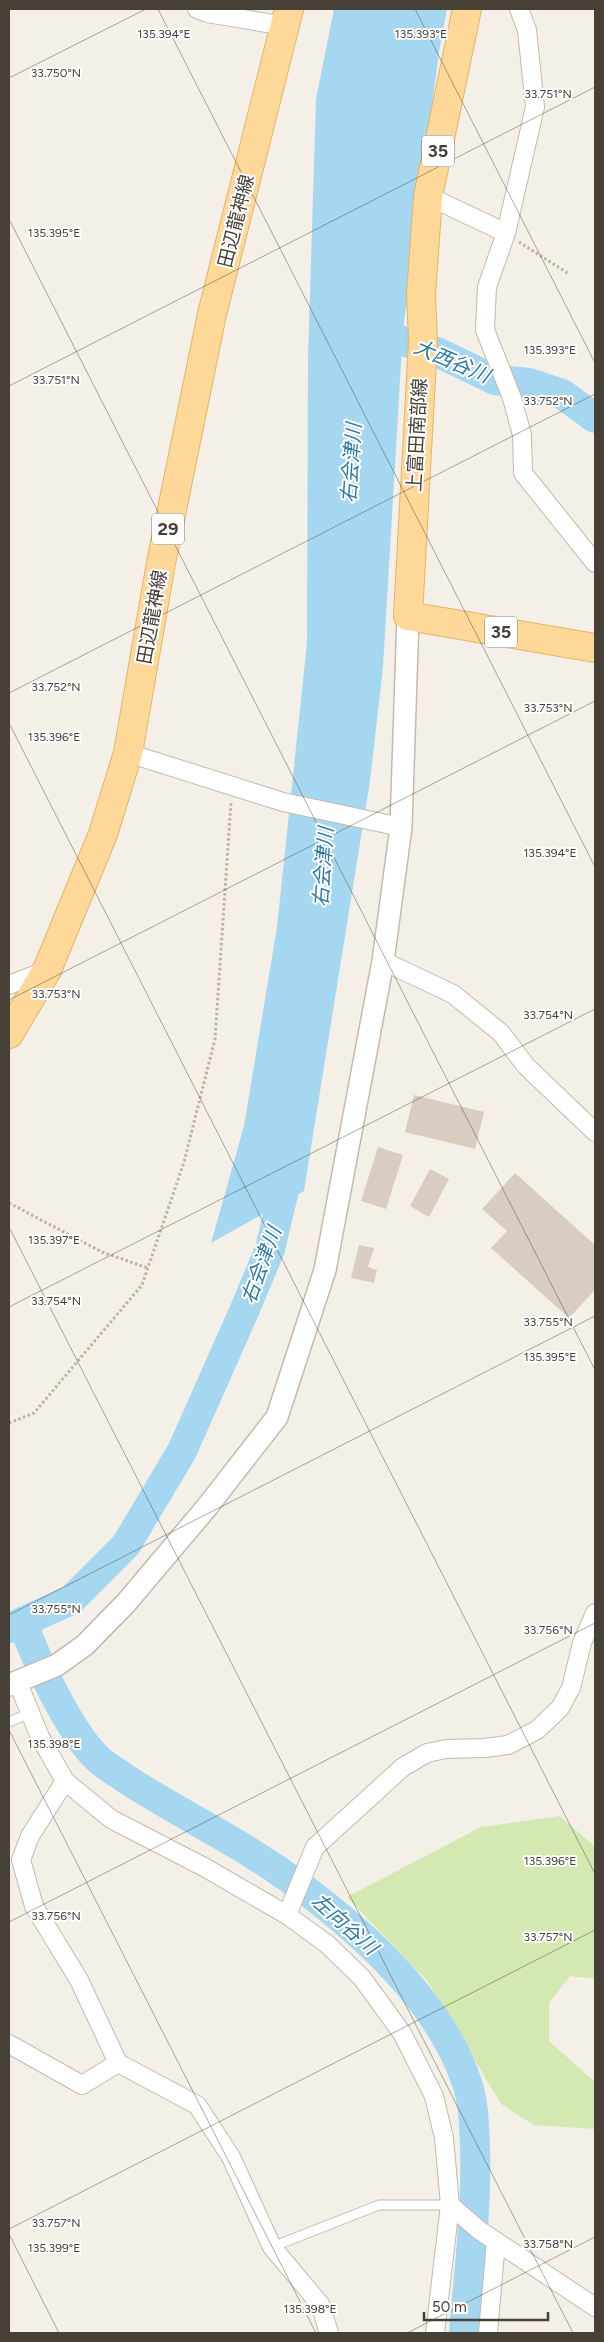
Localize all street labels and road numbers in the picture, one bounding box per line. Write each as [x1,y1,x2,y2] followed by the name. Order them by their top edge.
[422,136,454,166] road number: 35
[213,172,259,270] street label: 田辺龍神線
[403,377,431,493] street label: 上富田南部線
[152,514,184,544] road number: 29
[132,568,172,666] street label: 田辺龍神線
[485,616,517,648] road number: 35

